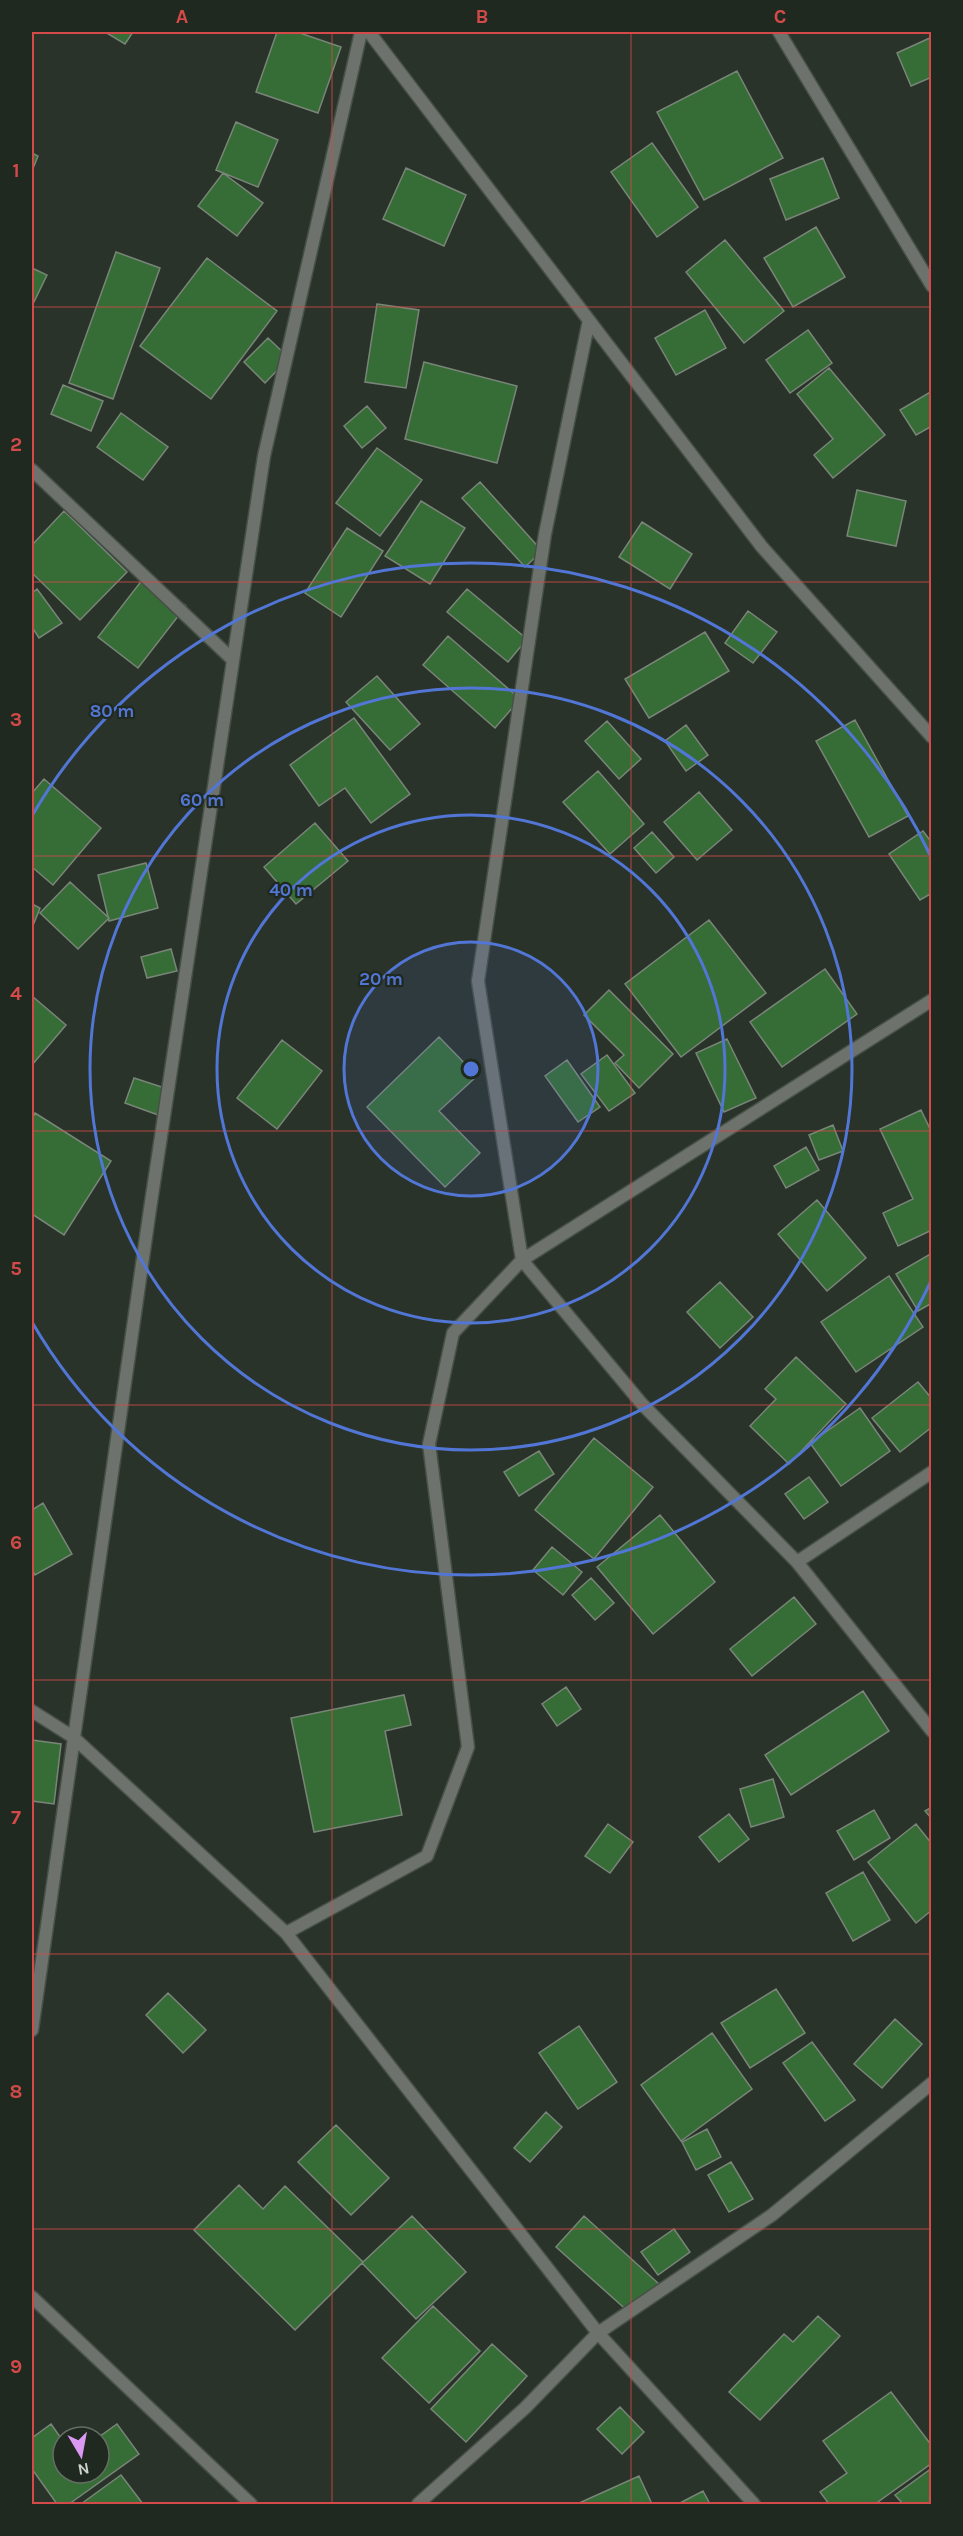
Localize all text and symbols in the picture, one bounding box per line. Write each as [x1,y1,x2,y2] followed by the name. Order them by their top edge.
[176,5,189,28] text: A
[476,5,488,28] text: B
[774,5,786,28] text: C
[12,159,20,182] text: 1
[10,433,22,456] text: 2
[90,700,134,722] text: 80 m
[10,708,22,731] text: 3
[180,789,224,811] text: 60 m
[269,879,313,901] text: 40 m
[359,968,403,990] text: 20 m
[10,982,22,1005] text: 4
[461,1059,481,1079] centre of rings
[10,1257,22,1280] text: 5
[10,1531,22,1554] text: 6
[11,1806,21,1829] text: 7
[10,2080,22,2103] text: 8
[10,2355,22,2378] text: 9
[51,2425,111,2485] north arrow
[76,2459,91,2480] text: N

